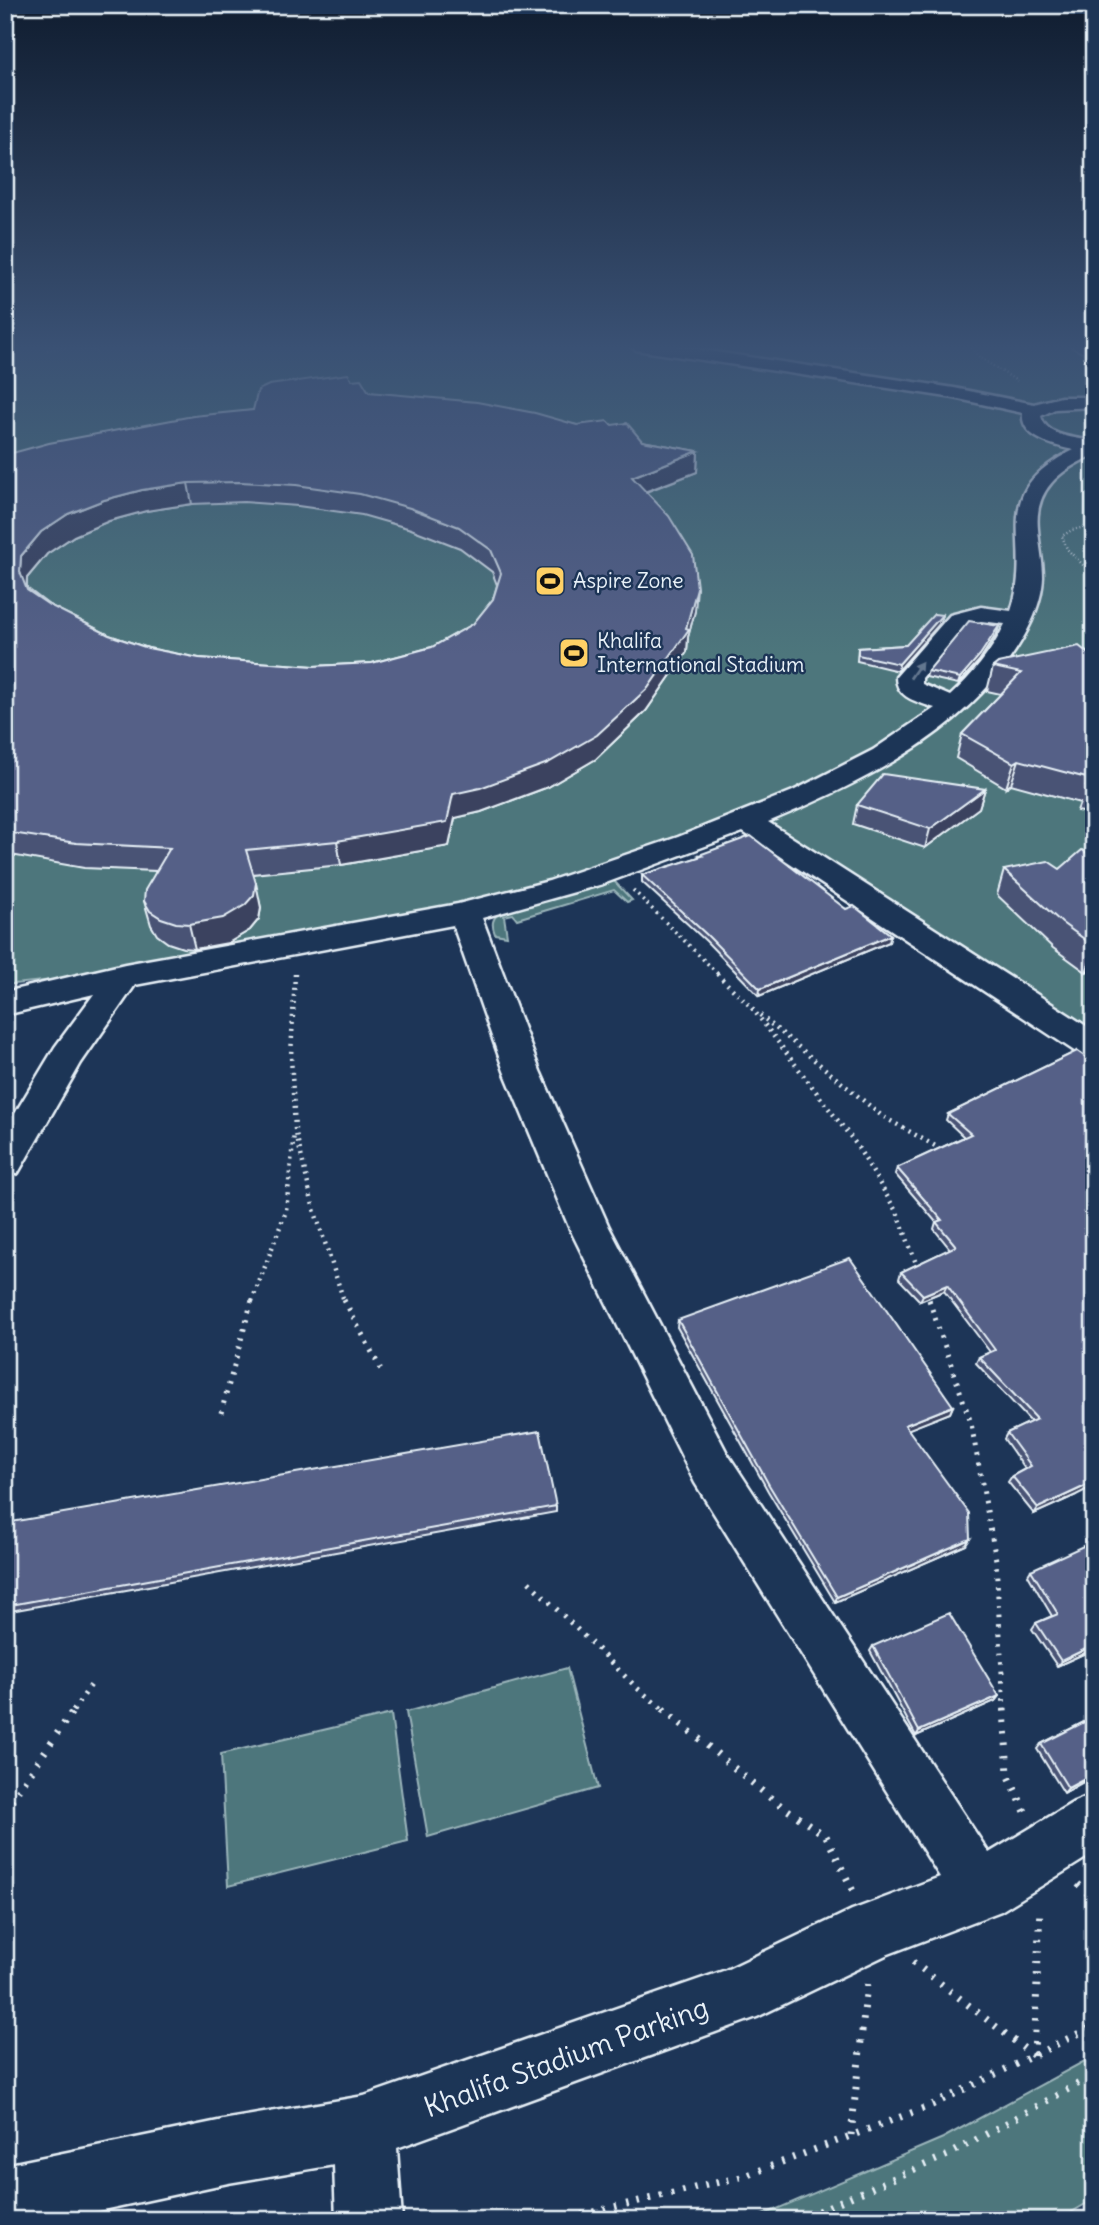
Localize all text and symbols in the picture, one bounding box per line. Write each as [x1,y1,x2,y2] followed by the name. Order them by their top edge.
[533,564,567,598] sports icon: Aspire Zone
[573,567,684,594] place label: Aspire Zone
[597,627,804,678] place label: Khalifa International Stadium
[557,636,591,670] sports icon: Khalifa International Stadium
[909,661,923,680] one-way arrow
[419,1989,713,2125] street label: Khalifa Stadium Parking

